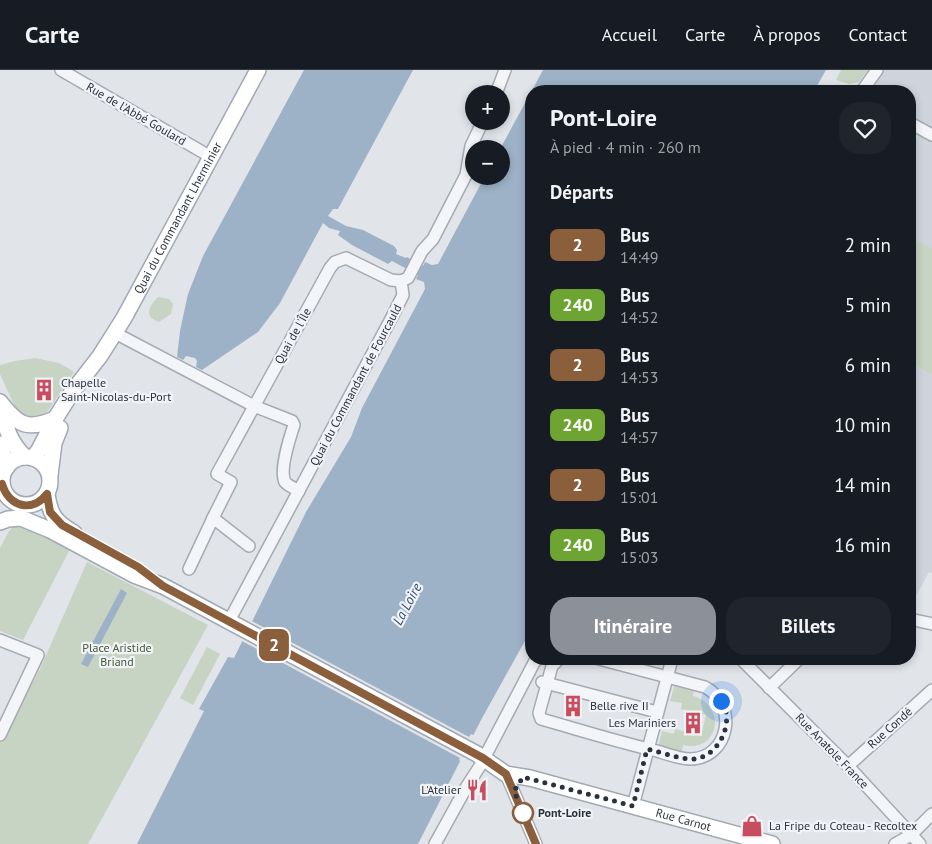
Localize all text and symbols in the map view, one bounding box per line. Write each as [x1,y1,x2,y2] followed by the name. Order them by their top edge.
[25,19,80,50] text: Carte
[602,23,657,46] text: Accueil
[685,23,726,46] text: Carte
[754,23,821,46] text: À propos
[849,23,907,46] text: Contact
[84,79,189,148] street label: Rue de l'Abbé Goulard
[465,85,510,185] map controls
[465,85,510,130] button: +
[550,102,657,133] text: Pont-Loire
[839,102,891,154] button: heart
[550,137,701,157] text: À pied · 4 min · 260 m
[130,139,225,296] street label: Quai du Commandant Lherminier
[465,140,510,185] button: −
[550,180,614,204] text: Départs
[620,223,649,247] text: Bus
[572,233,583,256] text: 2
[845,233,891,257] text: 2 min
[620,247,658,267] text: 14:49
[620,283,649,307] text: Bus
[562,293,593,316] text: 240
[845,293,891,317] text: 5 min
[306,301,405,468] street label: Quai du Commandant de Fourcauld
[271,305,314,367] street label: Quai de l'Île
[620,307,658,327] text: 14:52
[620,343,649,367] text: Bus
[572,353,583,376] text: 2
[845,353,891,377] text: 6 min
[620,367,658,387] text: 14:53
[61,375,171,404] place label: Chapelle Saint-Nicolas-du-Port
[31,377,57,403] building icon: Chapelle Saint-Nicolas-du-Port
[620,403,649,427] text: Bus
[562,413,593,436] text: 240
[834,413,891,437] text: 10 min
[620,427,658,447] text: 14:57
[620,463,649,487] text: Bus
[572,473,583,496] text: 2
[834,473,891,497] text: 14 min
[620,487,658,507] text: 15:01
[620,523,649,547] text: Bus
[562,533,593,556] text: 240
[834,533,891,557] text: 16 min
[620,547,658,567] text: 15:03
[388,579,426,628] water label: La Loire
[550,597,716,655] button: Itinéraire
[726,597,891,655] button: Billets
[258,629,290,661] line badge: 2
[269,633,279,656] text: 2
[82,640,152,669] park label: Place Aristide Briand
[709,689,734,714] your location
[560,693,586,719] building icon: Belle rive II
[590,698,649,713] place label: Belle rive II
[864,704,915,752] street label: Rue Condé
[680,710,706,736] building icon: Les Mariniers
[793,710,872,792] street label: Rue Anatole France
[608,715,676,730] place label: Les Mariniers
[464,777,490,803] restaurant icon: L'Atelier
[421,782,461,797] place label: L'Atelier
[512,802,534,824] marker: Pont-Loire
[538,805,591,820] place label: Pont-Loire
[654,805,713,834] street label: Rue Carnot
[739,813,765,839] shop icon: La Fripe du Coteau - Recoltex
[769,818,917,833] place label: La Fripe du Coteau - Recoltex

